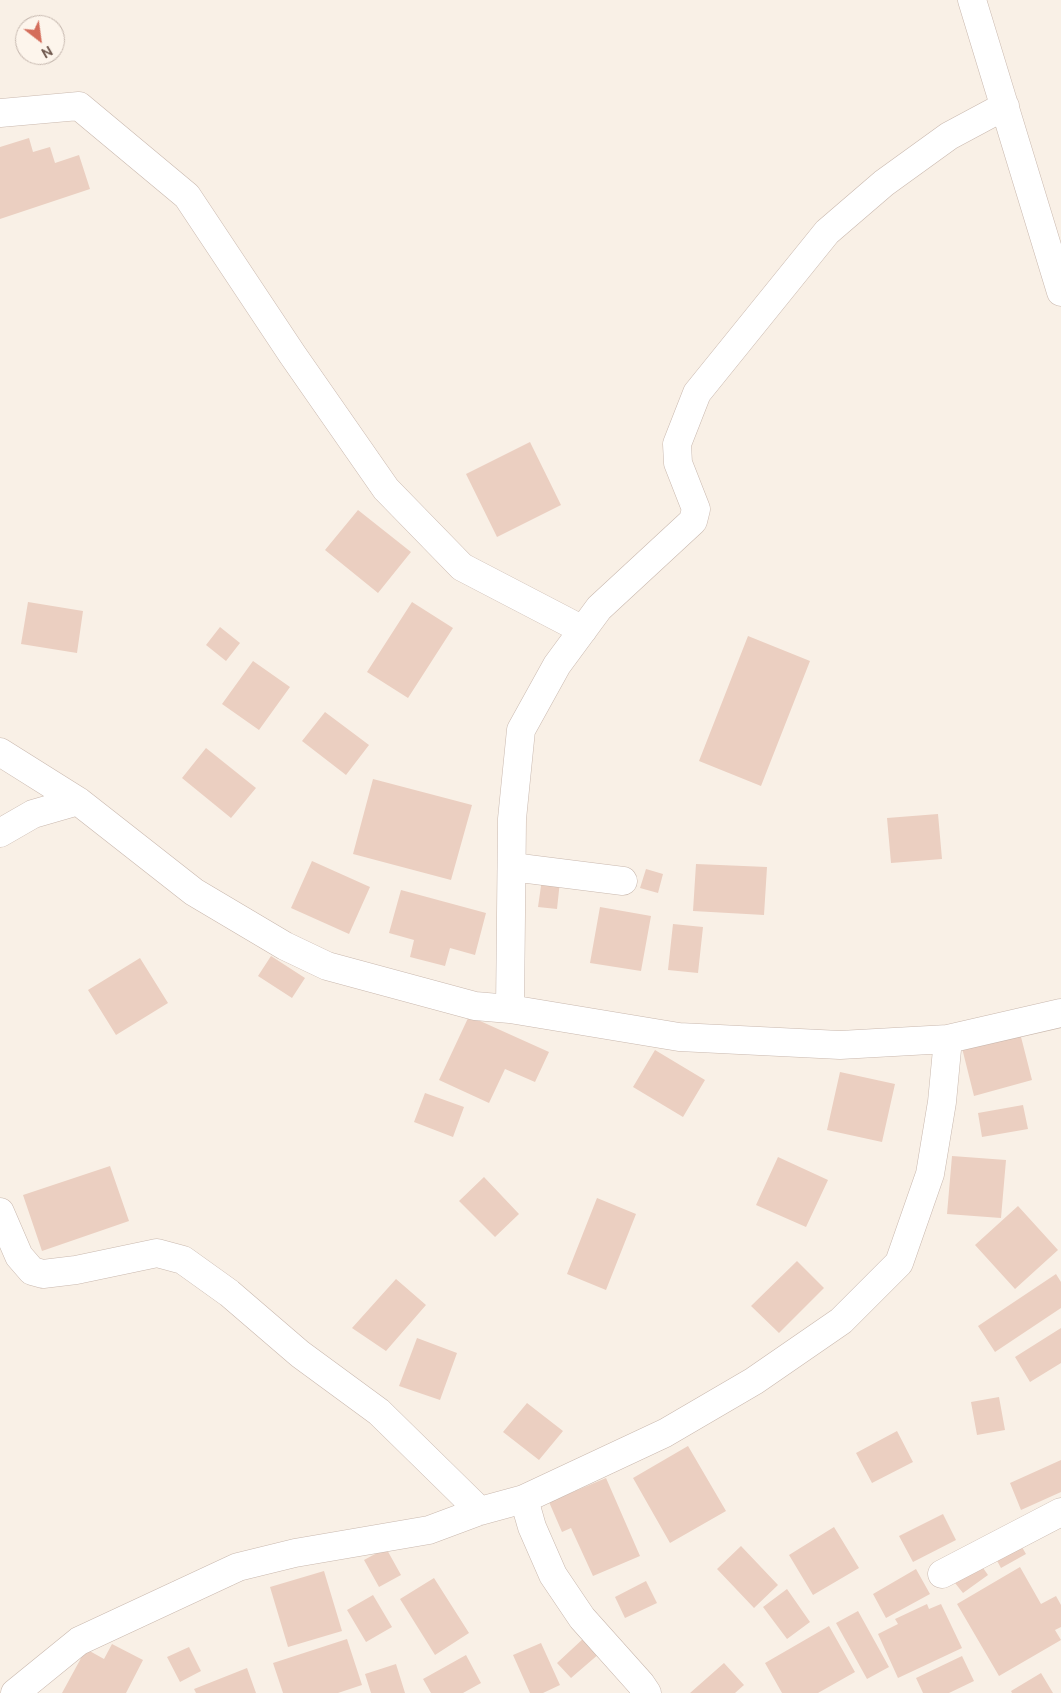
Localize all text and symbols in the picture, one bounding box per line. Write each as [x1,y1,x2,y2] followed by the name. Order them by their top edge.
[15,15,65,65] north arrow
[38,43,56,62] text: N

